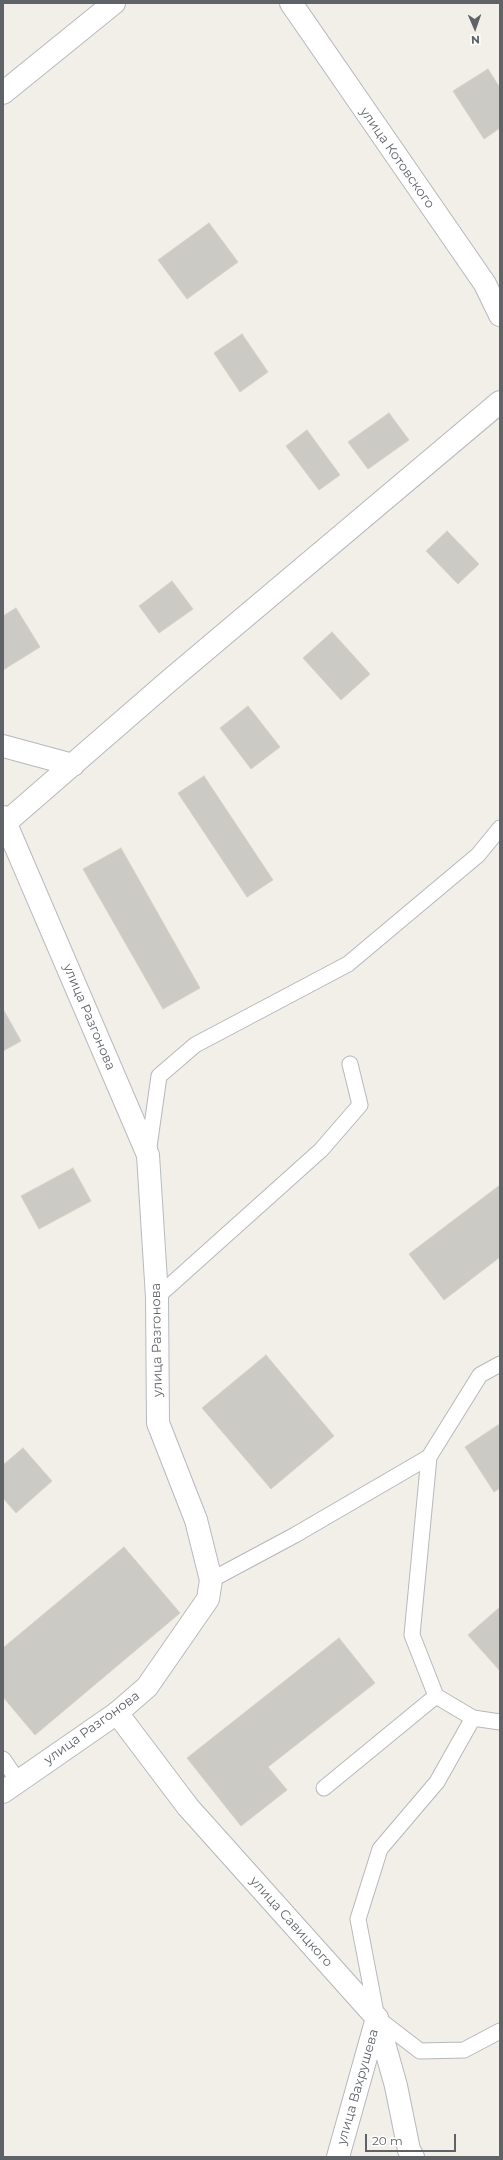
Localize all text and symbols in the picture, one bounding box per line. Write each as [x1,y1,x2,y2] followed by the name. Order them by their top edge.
[455,8,495,48] north arrow
[471,33,480,47] text: N
[356,104,438,212] street label: улица Котовского
[60,961,118,1073] street label: улица Разгонова
[148,1283,166,1397] street label: улица Разгонова
[41,1688,143,1768] street label: улица Разгонова
[246,1874,336,1970] street label: улица Савицкого
[334,2027,382,2147] street label: улица Вахрушева
[367,2126,458,2152] scale bar
[372,2133,403,2148] text: 20 m

